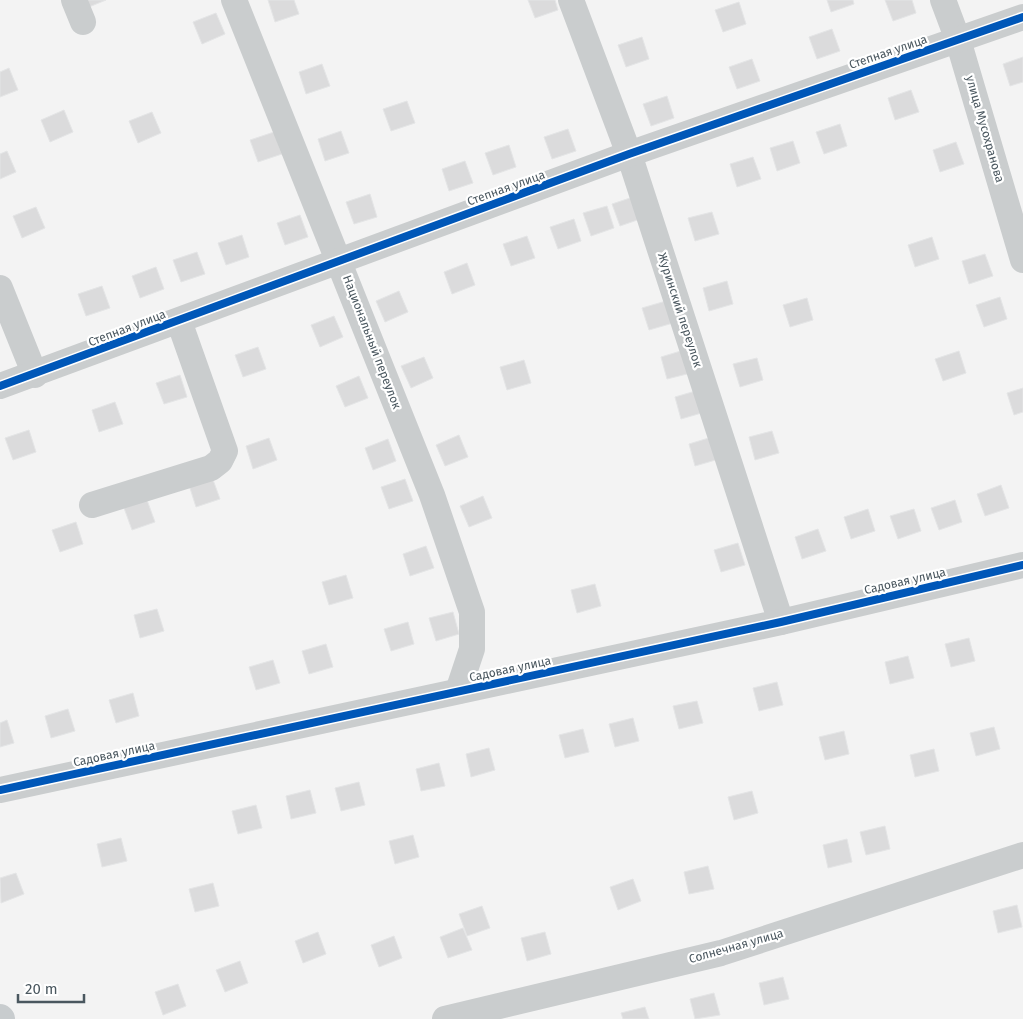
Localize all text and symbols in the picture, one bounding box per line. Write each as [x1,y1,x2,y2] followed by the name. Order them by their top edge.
[847,32,929,72] street label: Степная улица
[963,74,1007,184] street label: улица Мусохранова
[465,167,547,209] street label: Степная улица
[655,251,705,370] street label: Журинский переулок
[340,273,404,412] street label: Национальный переулок
[86,307,168,349] street label: Степная улица
[863,565,947,597] street label: Садовая улица
[468,654,552,684] street label: Садовая улица
[72,739,156,769] street label: Садовая улица
[687,926,785,966] street label: Солнечная улица
[18,972,84,1004] scale bar
[25,980,58,998] text: 20 m

